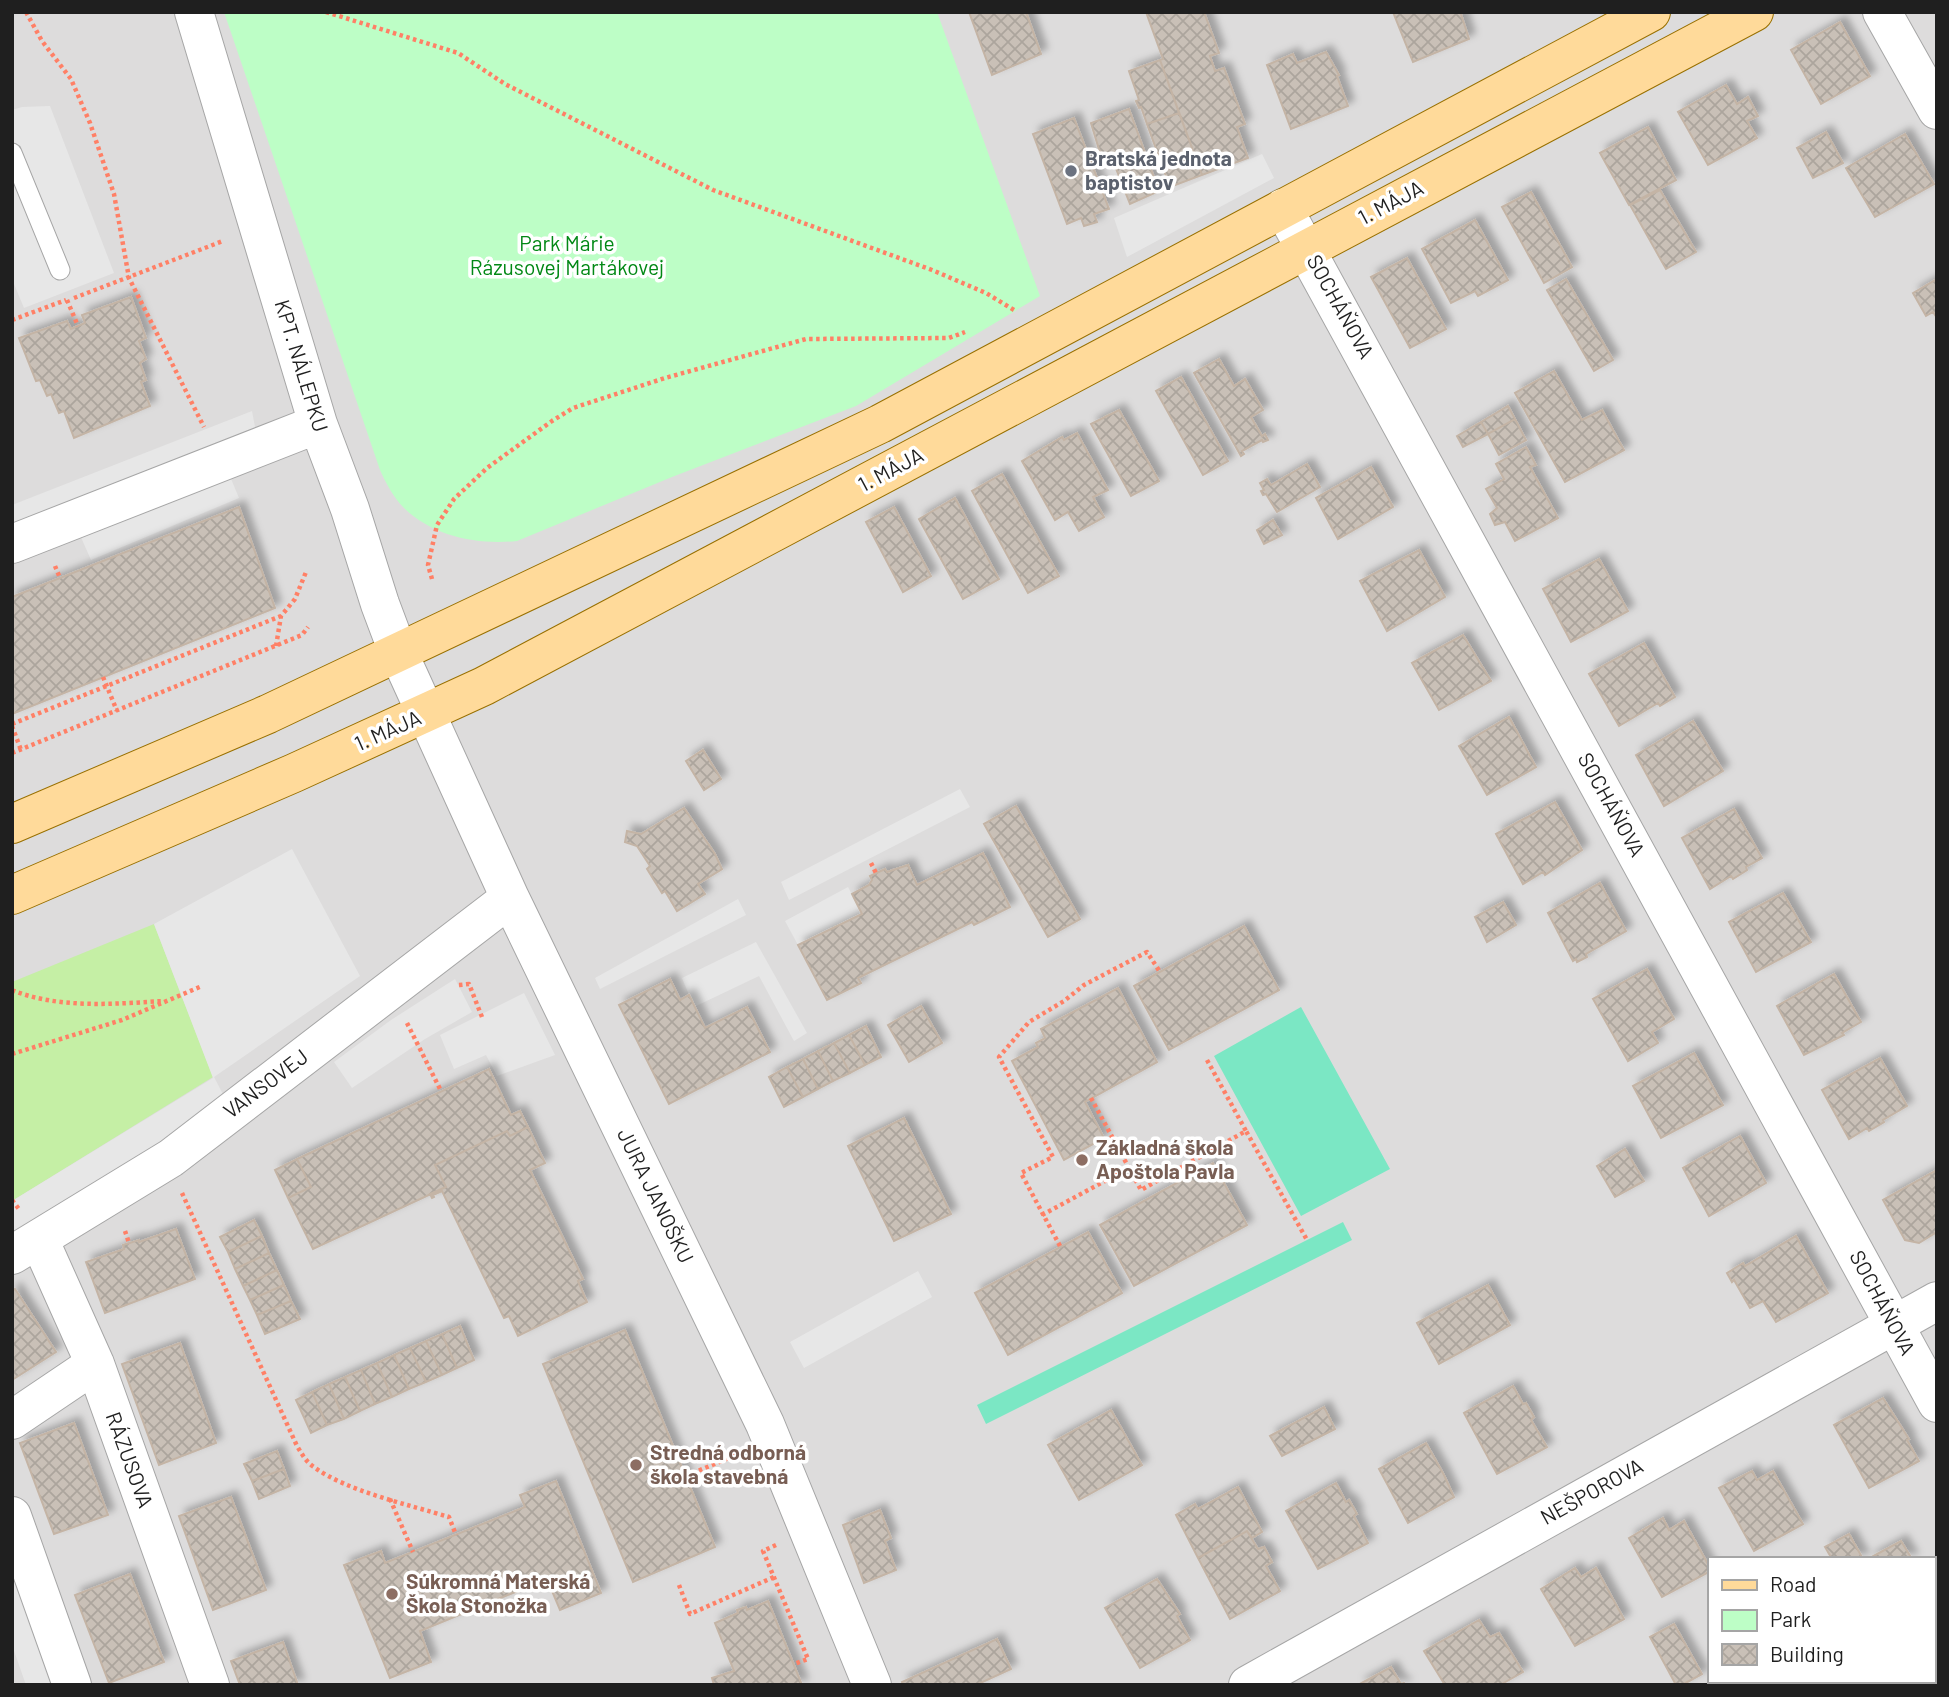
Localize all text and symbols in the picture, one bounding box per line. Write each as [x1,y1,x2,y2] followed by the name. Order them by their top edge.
[1085,145,1232,194] place label: Bratská jednota baptistov
[1063,163,1079,179] marker: Bratská jednota baptistov
[1353,174,1427,229] street label: 1. MÁJA
[470,230,664,279] park label: Park Márie Rázusovej Martákovej
[1303,250,1380,363] street label: SOCHÁŇOVA
[270,296,334,435] street label: KPT. NÁLEPKU
[853,441,927,496] street label: 1. MÁJA
[350,704,425,755] street label: 1. MÁJA
[1574,748,1651,861] street label: SOCHÁŇOVA
[218,1043,312,1123] street label: VANSOVEJ
[613,1124,700,1267] street label: JURA JANOŠKU
[1096,1134,1235,1183] place label: Základná škola Apoštola Pavla
[1074,1152,1090,1168] marker: Základná škola Apoštola Pavla
[1845,1246,1921,1359] street label: SOCHÁŇOVA
[102,1408,159,1511] street label: RÁZUSOVA
[650,1439,806,1488] place label: Stredná odborná škola stavebná
[1536,1452,1647,1529] street label: NEŠPOROVA
[628,1457,644,1473] marker: Stredná odborná škola stavebná
[1708,1557,1935,1683] legend
[406,1568,590,1617] place label: Súkromná Materská Škola Stonožka
[1770,1571,1816,1596] text: Road
[384,1586,400,1602] marker: Súkromná Materská Škola Stonožka
[1770,1606,1811,1631] text: Park
[1770,1641,1844,1666] text: Building

